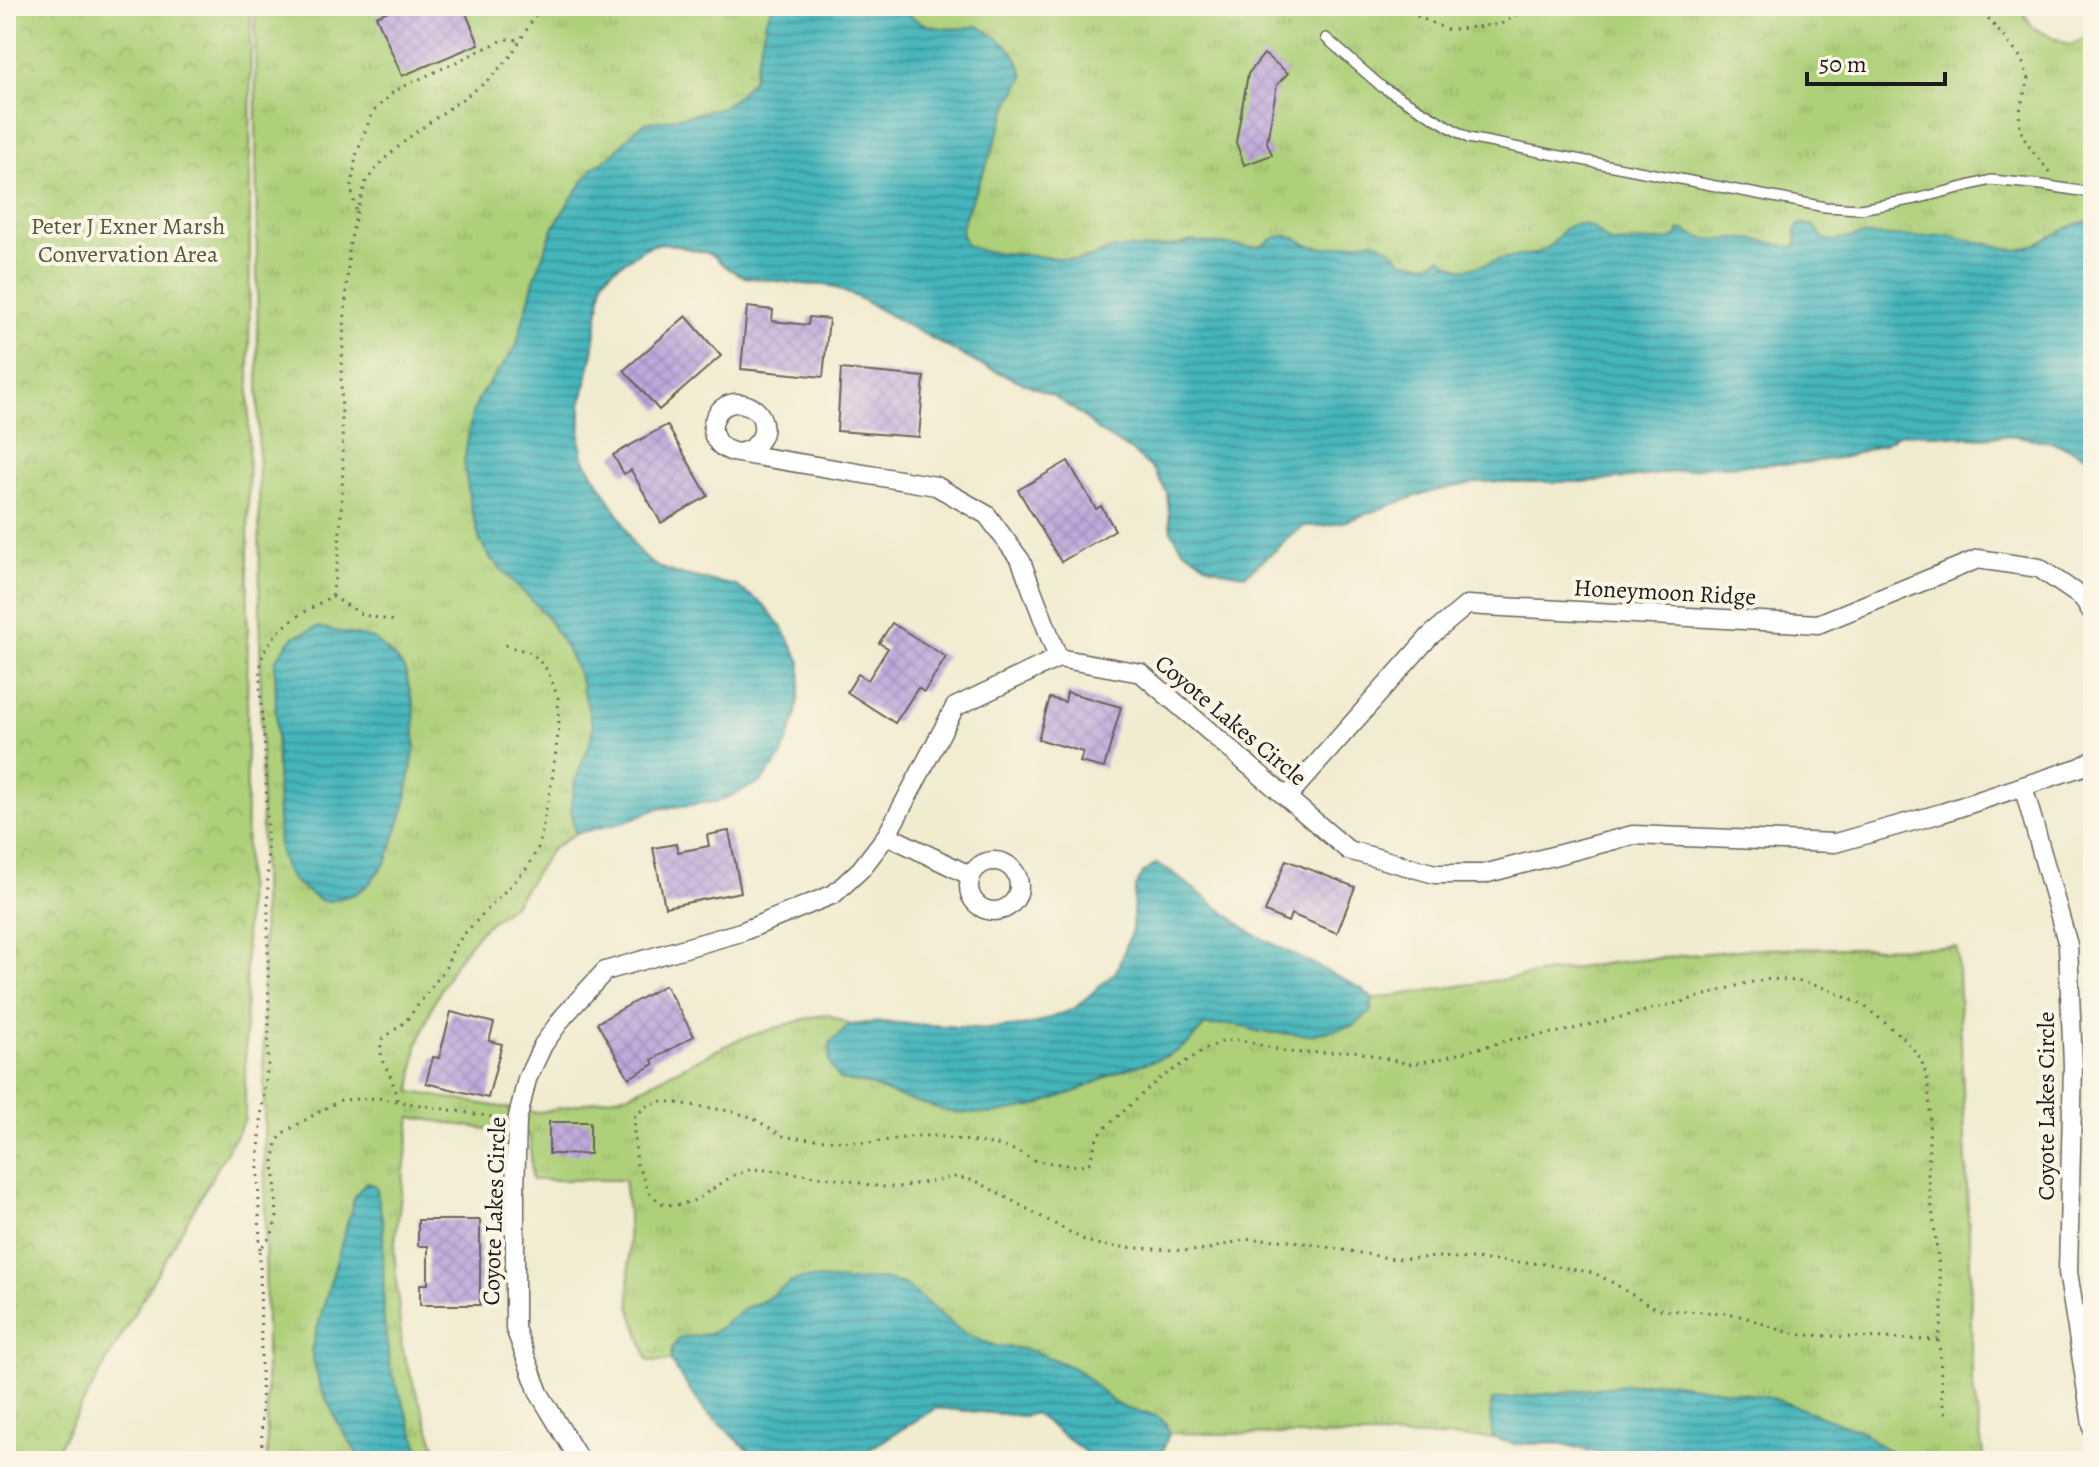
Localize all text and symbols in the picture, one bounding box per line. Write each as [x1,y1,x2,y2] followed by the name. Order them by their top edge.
[1807,36,1945,86] scale bar
[1819,48,1867,80] text: 50 m
[31,210,225,270] park label: Peter J Exner Marsh Convervation Area
[1573,571,1757,613] street label: Honeymoon Ridge
[1148,647,1314,793] street label: Coyote Lakes Circle
[2030,1012,2062,1200] street label: Coyote Lakes Circle
[475,1116,513,1306] street label: Coyote Lakes Circle

